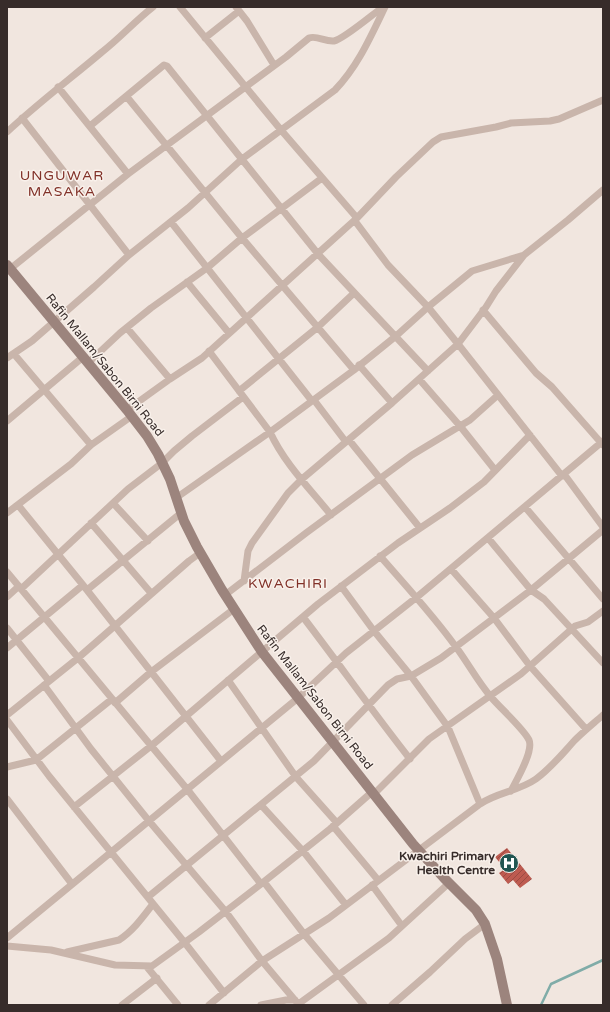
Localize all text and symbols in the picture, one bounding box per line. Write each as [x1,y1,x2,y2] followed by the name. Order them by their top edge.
[20,167,104,200] district label: UNGUWAR MASAKA
[43,291,167,439] street label: Rafin Mallam/Sabon Birni Road
[248,575,328,592] district label: KWACHIRI
[254,622,376,772] street label: Rafin Mallam/Sabon Birni Road
[399,849,496,877] place label: Kwachiri Primary Health Centre
[498,852,520,874] hospital icon: Kwachiri Primary Health Centre

